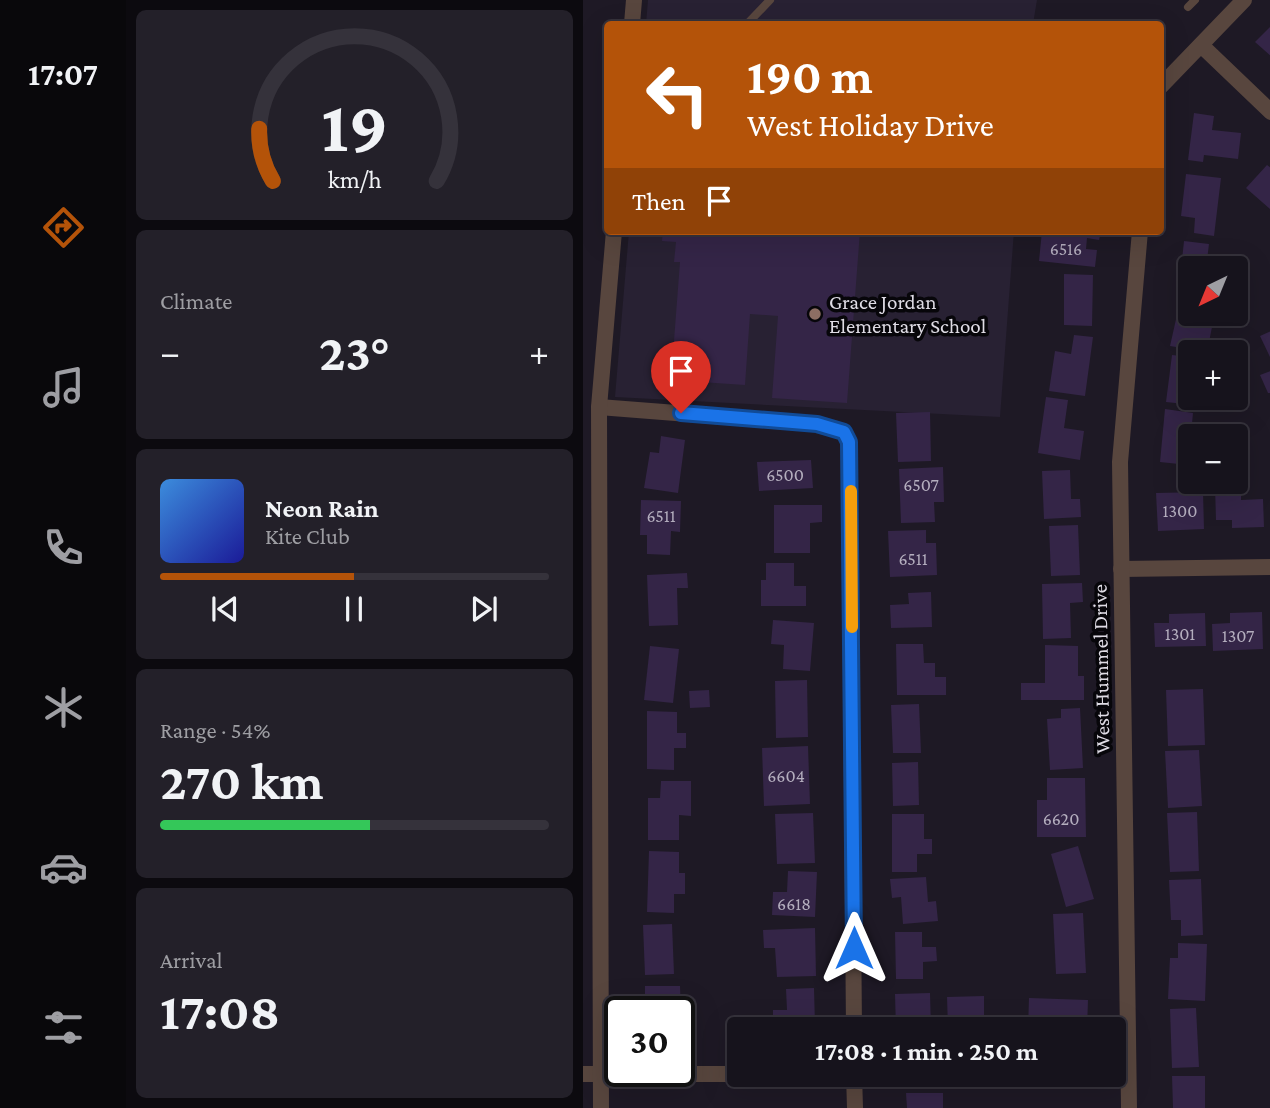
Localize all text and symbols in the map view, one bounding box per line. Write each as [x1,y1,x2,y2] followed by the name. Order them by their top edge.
[632,49,723,140] icon: left
[747,49,873,104] text: 190 m
[28,56,98,92] text: 17:07
[321,86,388,167] text: 19
[747,107,994,143] text: West Holiday Drive
[328,166,381,193] text: km/h
[700,182,738,220] icon: arrive
[632,187,686,216] text: Then
[39,203,88,252] icon: directions
[1050,239,1082,259] house number: 6516
[1178,256,1248,326] north arrow
[1178,256,1248,494] map controls
[160,288,232,314] text: Climate
[829,290,986,338] place label: Grace Jordan Elementary School
[807,306,823,322] marker: Grace Jordan Elementary School
[319,323,390,381] text: 23°
[160,331,180,373] text: −
[529,331,549,373] text: +
[1178,340,1248,410] button: +
[651,341,711,413] pin
[662,352,700,390] icon: arrive
[39,363,88,412] icon: music
[1178,424,1248,494] button: −
[766,465,804,485] house number: 6500
[903,475,939,495] house number: 6507
[265,494,379,523] text: Neon Rain
[1163,501,1197,521] house number: 1300
[646,506,676,526] house number: 6511
[39,523,88,572] icon: phone
[265,523,350,549] text: Kite Club
[898,549,928,569] house number: 6511
[1088,584,1114,754] street label: West Hummel Drive
[206,590,244,628] icon: previous
[335,590,373,628] icon: pause
[465,590,503,628] icon: next
[1165,624,1195,644] house number: 1301
[1222,626,1254,646] house number: 1307
[39,683,88,732] icon: climate
[160,717,270,743] text: Range · 54%
[160,752,324,810] text: 270 km
[767,766,805,786] house number: 6604
[1043,809,1079,829] house number: 6620
[39,843,88,892] icon: car
[777,894,811,914] house number: 6618
[817,911,891,985] position arrow
[160,947,223,973] text: Arrival
[160,982,280,1040] text: 17:08
[604,996,695,1087] speed limit sign: 30
[39,1003,88,1052] icon: filters
[815,1037,1038,1066] text: 17:08 · 1 min · 250 m

